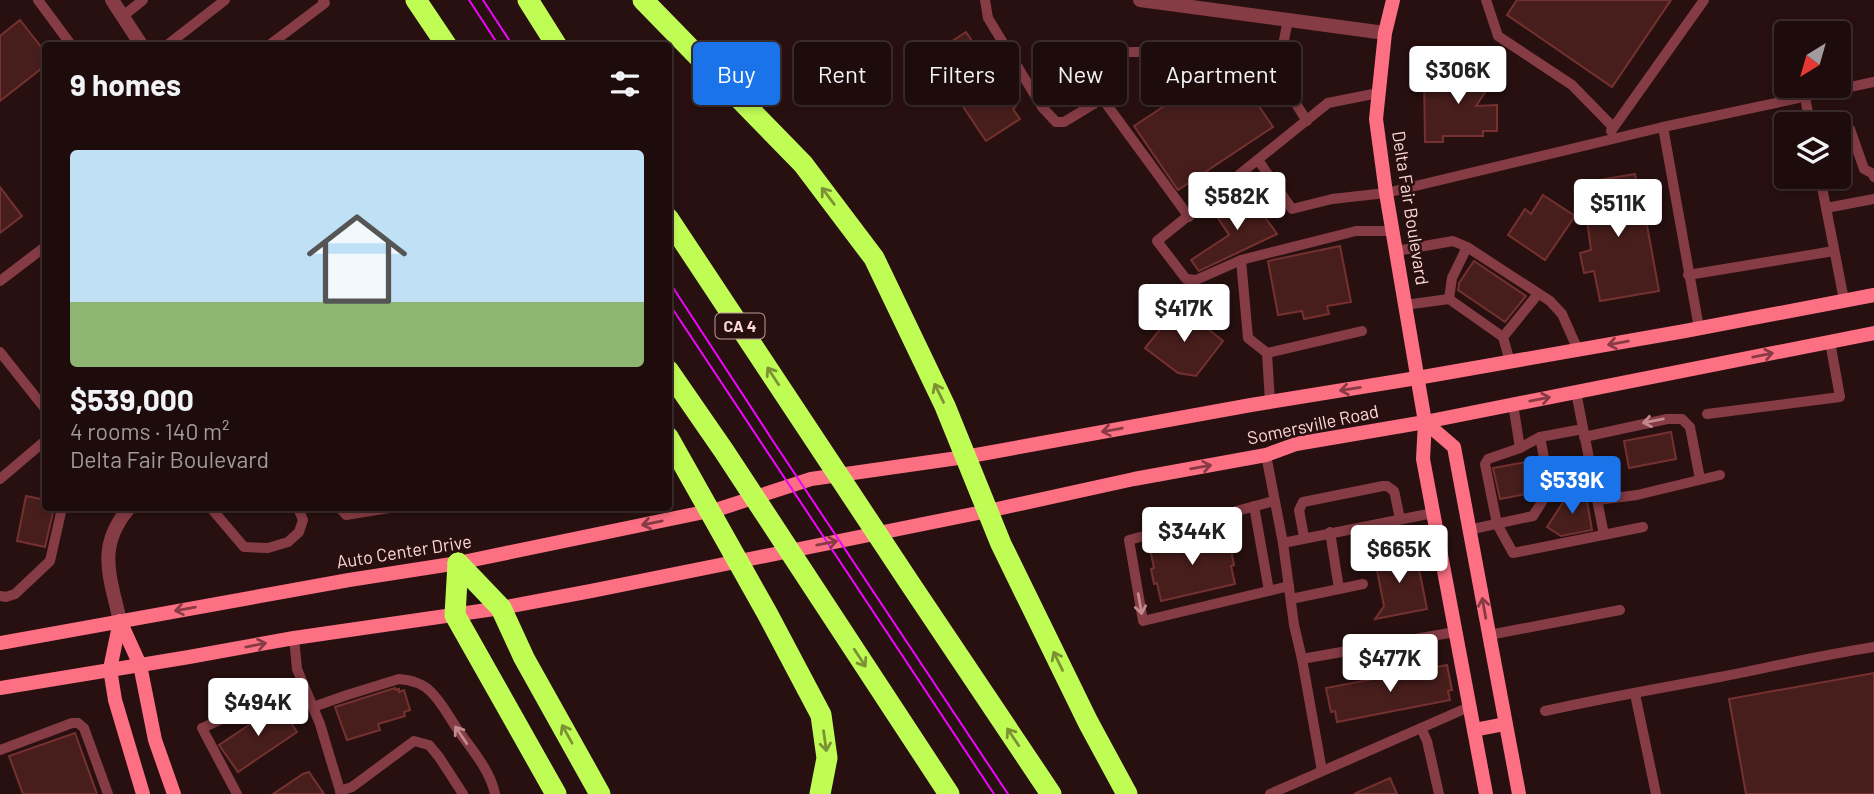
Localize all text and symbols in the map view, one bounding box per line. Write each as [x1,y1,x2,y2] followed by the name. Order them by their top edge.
[1774,21,1852,98] north arrow
[1774,21,1851,189] map controls
[693,42,780,105] chip: Buy
[794,42,891,105] chip: Rent
[905,42,1019,105] chip: Filters
[1033,42,1127,105] chip: New
[1141,42,1301,105] chip: Apartment
[1409,46,1507,106] pin: $306K
[1425,55,1491,83] text: $306K
[606,65,644,103] icon: filters
[70,66,181,102] text: 9 homes
[1774,112,1851,189] button: layers
[1388,129,1434,287] street label: Delta Fair Boulevard
[1188,173,1286,232] pin: $582K
[1569,180,1667,239] pin: $511K
[1204,181,1270,209] text: $582K
[820,187,835,206] one-way arrow
[1590,188,1646,216] text: $511K
[294,196,420,322] icon: home
[1135,284,1233,344] pin: $417K
[1155,293,1213,321] text: $417K
[716,314,764,338] road number: CA 4
[1607,337,1630,350] one-way arrow
[1751,348,1774,361] one-way arrow
[766,367,780,386] one-way arrow
[70,381,194,417] text: $539,000
[932,383,945,404] one-way arrow
[1339,383,1362,396] one-way arrow
[1528,392,1551,405] one-way arrow
[1245,399,1380,449] street label: Somersville Road
[1642,415,1665,429] one-way arrow
[70,417,230,445] text: 4 rooms · 140 m²
[1101,424,1124,437] one-way arrow
[70,445,269,473] text: Delta Fair Boulevard
[1523,456,1621,516] pin: $539K
[1189,460,1212,473] one-way arrow
[1540,465,1604,493] text: $539K
[1143,508,1241,567] pin: $344K
[641,516,664,530] one-way arrow
[1158,516,1226,544] text: $344K
[1350,526,1448,585] pin: $665K
[335,529,473,573] street label: Auto Center Drive
[1367,534,1431,562] text: $665K
[815,535,838,549] one-way arrow
[1134,592,1147,615] one-way arrow
[1476,597,1490,620] one-way arrow
[174,603,197,617] one-way arrow
[1341,634,1439,694] pin: $477K
[244,637,267,651] one-way arrow
[1359,643,1421,671] text: $477K
[853,648,868,667] one-way arrow
[1050,651,1064,672] one-way arrow
[209,678,307,738] pin: $494K
[224,687,292,715] text: $494K
[560,725,574,745] one-way arrow
[454,726,468,745] one-way arrow
[1006,728,1020,748] one-way arrow
[818,729,831,752] one-way arrow

